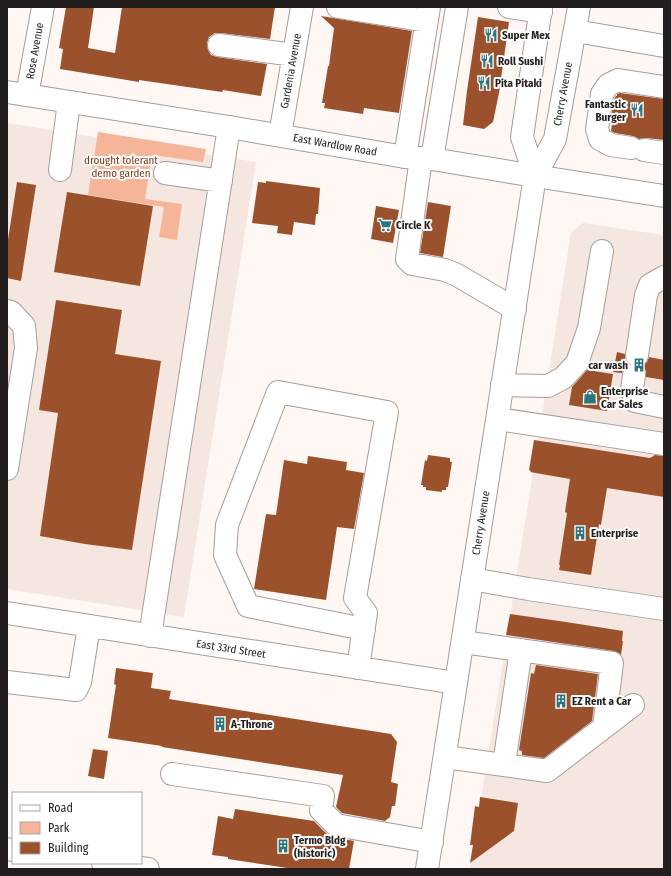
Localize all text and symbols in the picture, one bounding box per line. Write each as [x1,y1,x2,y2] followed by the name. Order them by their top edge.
[24,22,46,80] street label: Rose Avenue
[483,27,499,43] restaurant icon: Super Mex
[502,29,551,42] place label: Super Mex
[278,32,304,110] street label: Gardenia Avenue
[479,53,495,69] restaurant icon: Roll Sushi
[498,55,543,68] place label: Roll Sushi
[551,61,575,127] street label: Cherry Avenue
[476,75,492,91] restaurant icon: Pita Pitaki
[495,77,542,90] place label: Pita Pitaki
[585,98,627,124] place label: Fantastic Burger
[629,102,645,118] restaurant icon: Fantastic Burger
[292,131,378,159] street label: East Wardlow Road
[84,154,158,180] park label: drought tolerant demo garden
[377,217,393,233] supermarket icon: Circle K
[396,219,431,232] place label: Circle K
[631,357,647,373] building icon: car wash
[588,359,628,372] place label: car wash
[601,385,649,411] place label: Enterprise Car Sales
[582,389,598,405] shop icon: Enterprise Car Sales
[470,490,492,556] street label: Cherry Avenue
[572,525,588,541] building icon: Enterprise
[591,527,639,540] place label: Enterprise
[195,637,267,661] street label: East 33rd Street
[553,693,569,709] building icon: EZ Rent a Car
[572,695,632,708] place label: EZ Rent a Car
[212,716,228,732] building icon: A-Throne
[230,718,273,731] place label: A-Throne
[12,792,142,864] legend
[48,801,73,815] text: Road
[48,821,70,835] text: Park
[294,834,346,860] place label: Termo Bldg (historic)
[275,838,291,854] building icon: Termo Bldg (historic)
[48,841,89,855] text: Building

